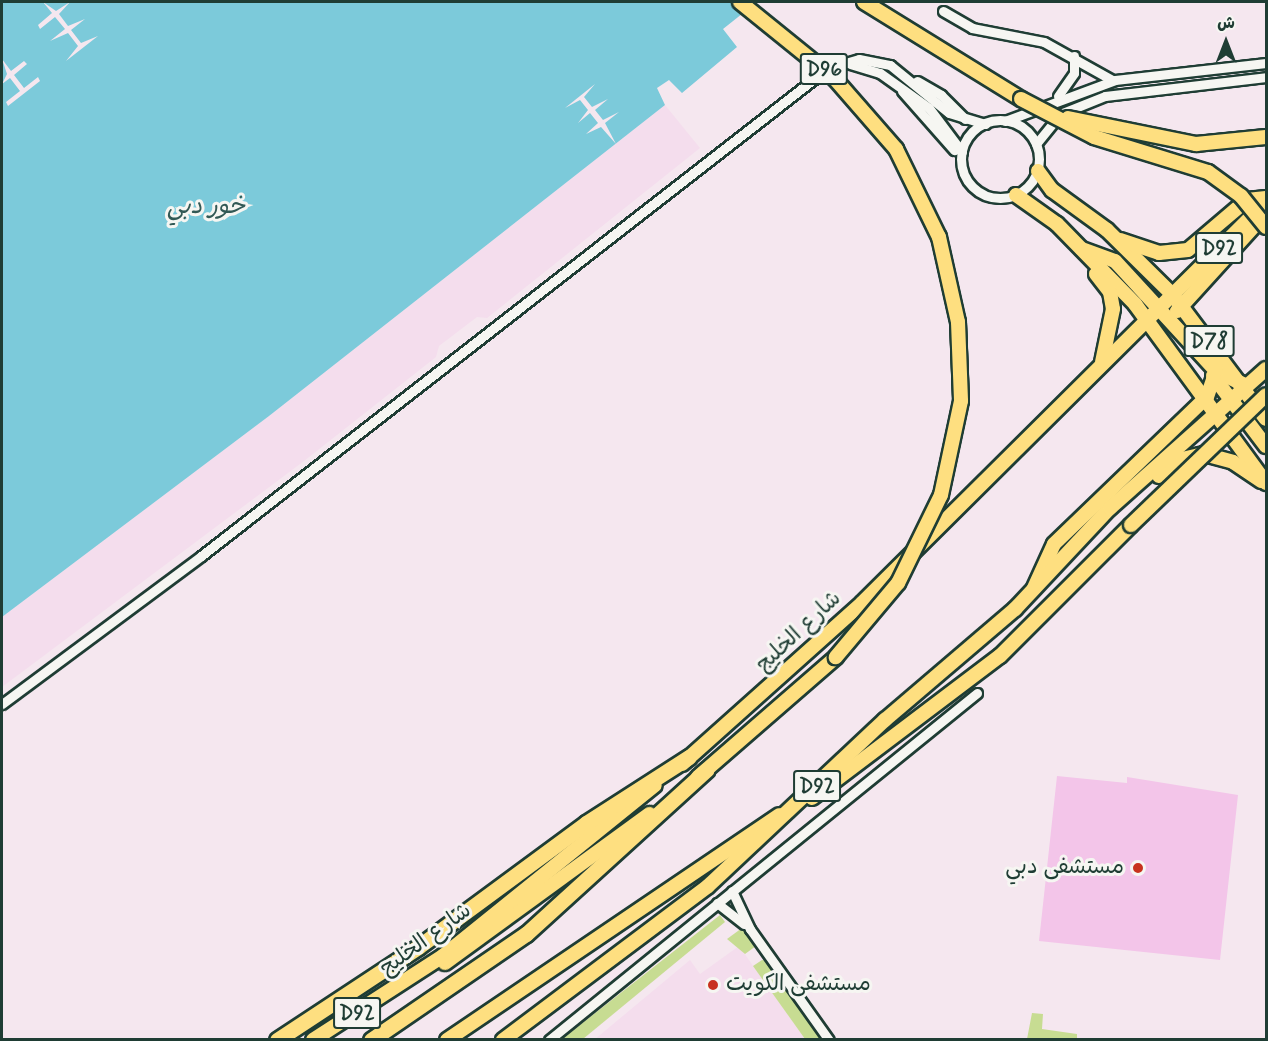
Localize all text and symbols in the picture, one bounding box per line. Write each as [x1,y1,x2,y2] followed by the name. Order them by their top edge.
[1196,12,1256,72] north arrow
[1217,13,1235,34] text: ش
[798,51,850,87] road number: D96
[167,193,245,221] water label: خور دبي
[1195,230,1243,266] road number: D92
[1184,323,1234,359] road number: D78
[751,586,847,678] street label: شارع الخليج
[793,768,841,804] road number: D92
[1005,855,1124,881] place label: مستشفى دبي
[1129,859,1147,877] marker: مستشفى دبي
[375,898,477,982] street label: شارع الخليج
[726,972,871,998] place label: مستشفى الكويت
[704,976,722,994] marker: مستشفى الكويت
[333,995,381,1031] road number: D92

